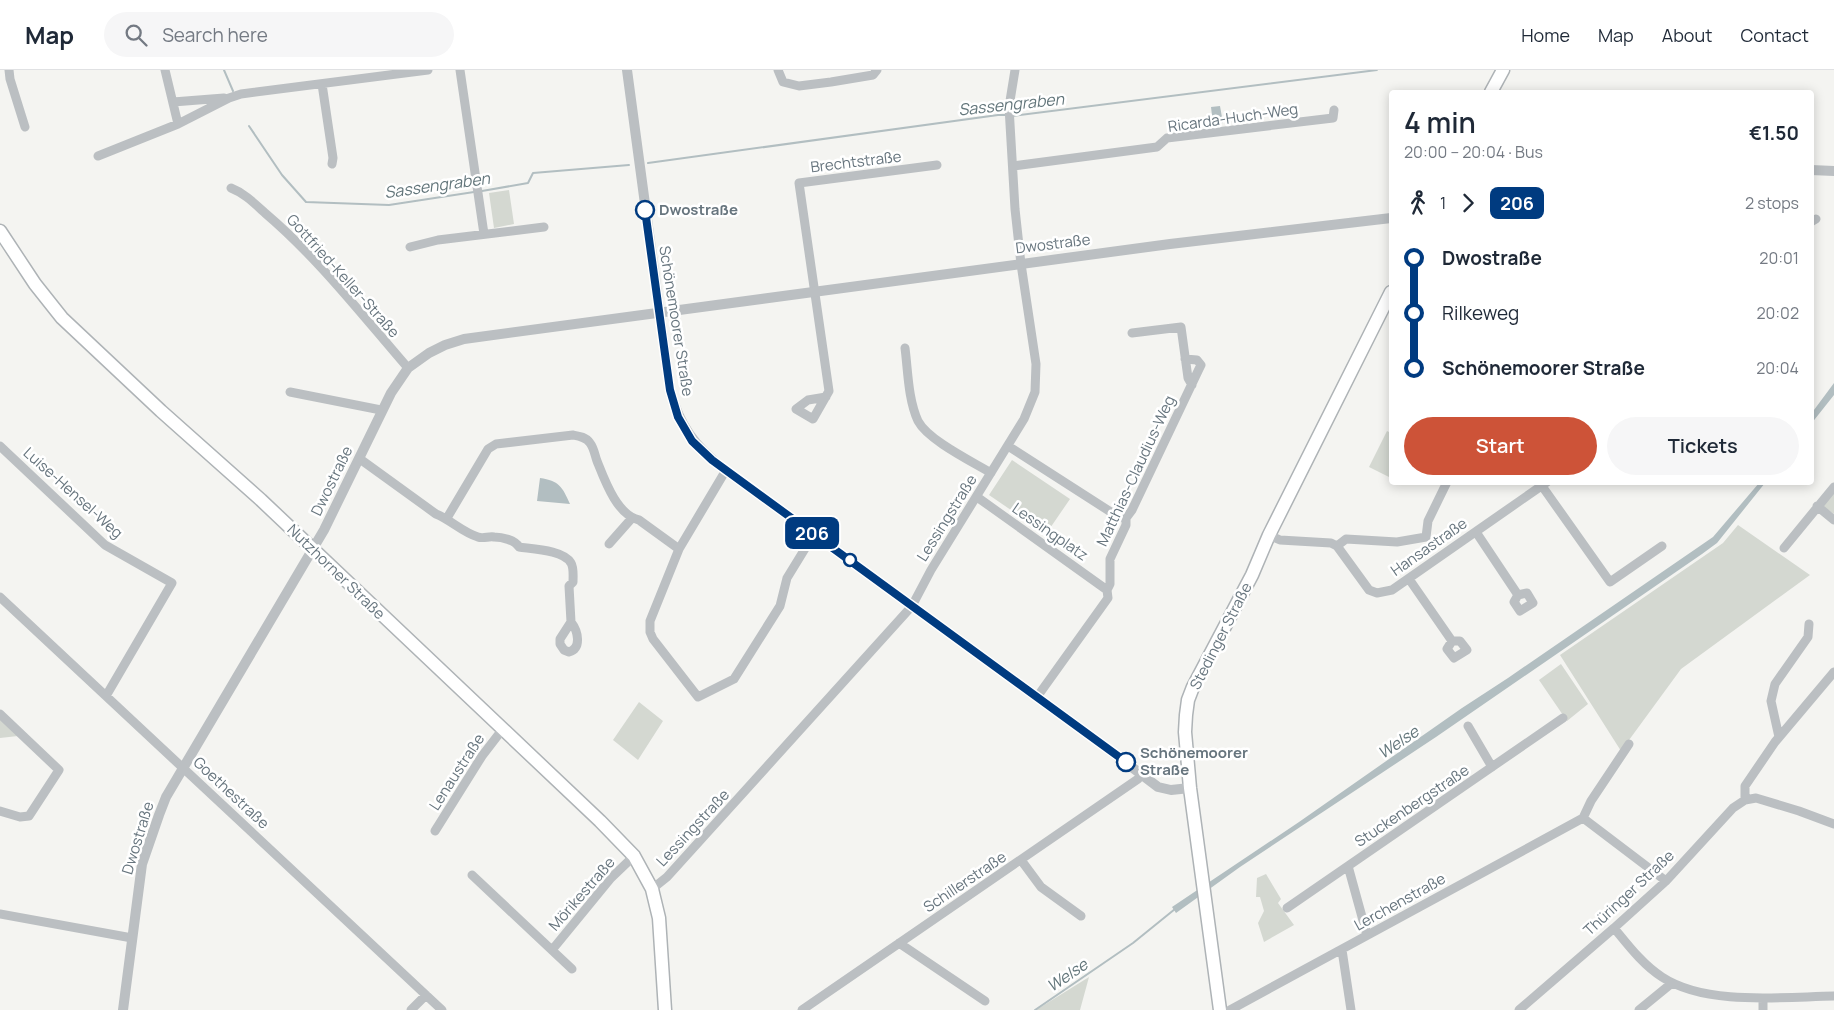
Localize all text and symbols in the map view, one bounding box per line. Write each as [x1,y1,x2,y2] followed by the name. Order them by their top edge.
[104,12,454,57] search box
[25,18,74,51] text: Map
[122,21,150,49] icon: search
[162,22,268,48] text: Search here
[1521,23,1570,47] text: Home
[1598,23,1634,47] text: Map
[1662,23,1712,47] text: About
[1740,23,1809,47] text: Contact
[957,87,1065,120] water label: Sassengraben
[1167,98,1299,137] street label: Ricarda-Huch-Weg
[1404,103,1476,141] text: 4 min
[1749,120,1799,146] text: €1.50
[1404,141,1543,163] text: 20:00 – 20:04 · Bus
[809,145,903,178] street label: Brechtstraße
[383,167,492,203] water label: Sassengraben
[1404,189,1432,217] icon: walk
[1454,189,1482,217] icon: forward
[1500,191,1534,215] text: 206
[1440,192,1446,214] text: 1
[1745,192,1799,214] text: 2 stops
[659,199,738,220] place label: Dwostraße
[635,200,655,220] marker: Dwostraße
[282,209,405,342] street label: Gottfried-Keller-Straße
[1014,228,1092,259] street label: Dwostraße
[654,244,699,398] street label: Schönemoorer Straße
[1442,245,1542,271] text: Dwostraße
[1759,247,1799,269] text: 20:01
[1442,300,1519,326] text: Rilkeweg
[1756,302,1799,324] text: 20:02
[1442,355,1645,381] text: Schönemoorer Straße
[1756,357,1799,379] text: 20:04
[1091,392,1180,550] street label: Matthias-Claudius-Weg
[1404,417,1597,475] button: Start
[1607,417,1799,475] button: Tickets
[19,442,128,543] street label: Luise-Hensel-Weg
[306,442,358,519] street label: Dwostraße
[912,470,982,565] street label: Lessingstraße
[1008,498,1092,565] street label: Lessingplatz
[1386,512,1471,581] street label: Hansastraße
[783,517,841,549] line badge: 206
[283,519,390,624] street label: Nutzhorner Straße
[795,521,829,545] text: 206
[843,553,857,567] unlabelled marker
[1185,578,1257,693] street label: Stedinger Straße
[1373,719,1424,764] water label: Welse
[424,729,489,814] street label: Lenaustraße
[1140,742,1248,780] place label: Schönemoorer Straße
[189,752,274,834] street label: Goethestraße
[1116,752,1136,772] marker: Schönemoorer Straße
[1350,759,1473,852] street label: Stuckenbergstraße
[651,784,734,871] street label: Lessingstraße
[116,799,159,877] street label: Dwostraße
[1579,845,1679,940] street label: Thüringer Straße
[919,846,1011,917] street label: Schillerstraße
[544,852,620,935] street label: Mörikestraße
[1350,868,1449,935] street label: Lerchenstraße
[1042,952,1093,997] water label: Welse

